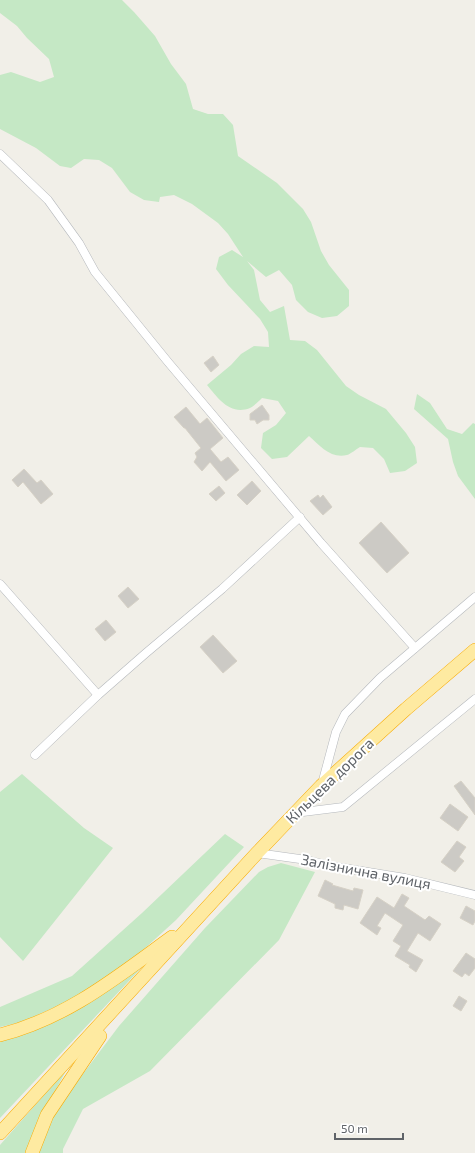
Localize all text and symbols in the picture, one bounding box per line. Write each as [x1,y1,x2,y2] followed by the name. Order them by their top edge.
[281,734,377,827] street label: Кільцева дорога
[299,850,433,893] street label: Залізнична вулиця
[335,1115,403,1141] scale bar
[341,1121,368,1135] text: 50 m

